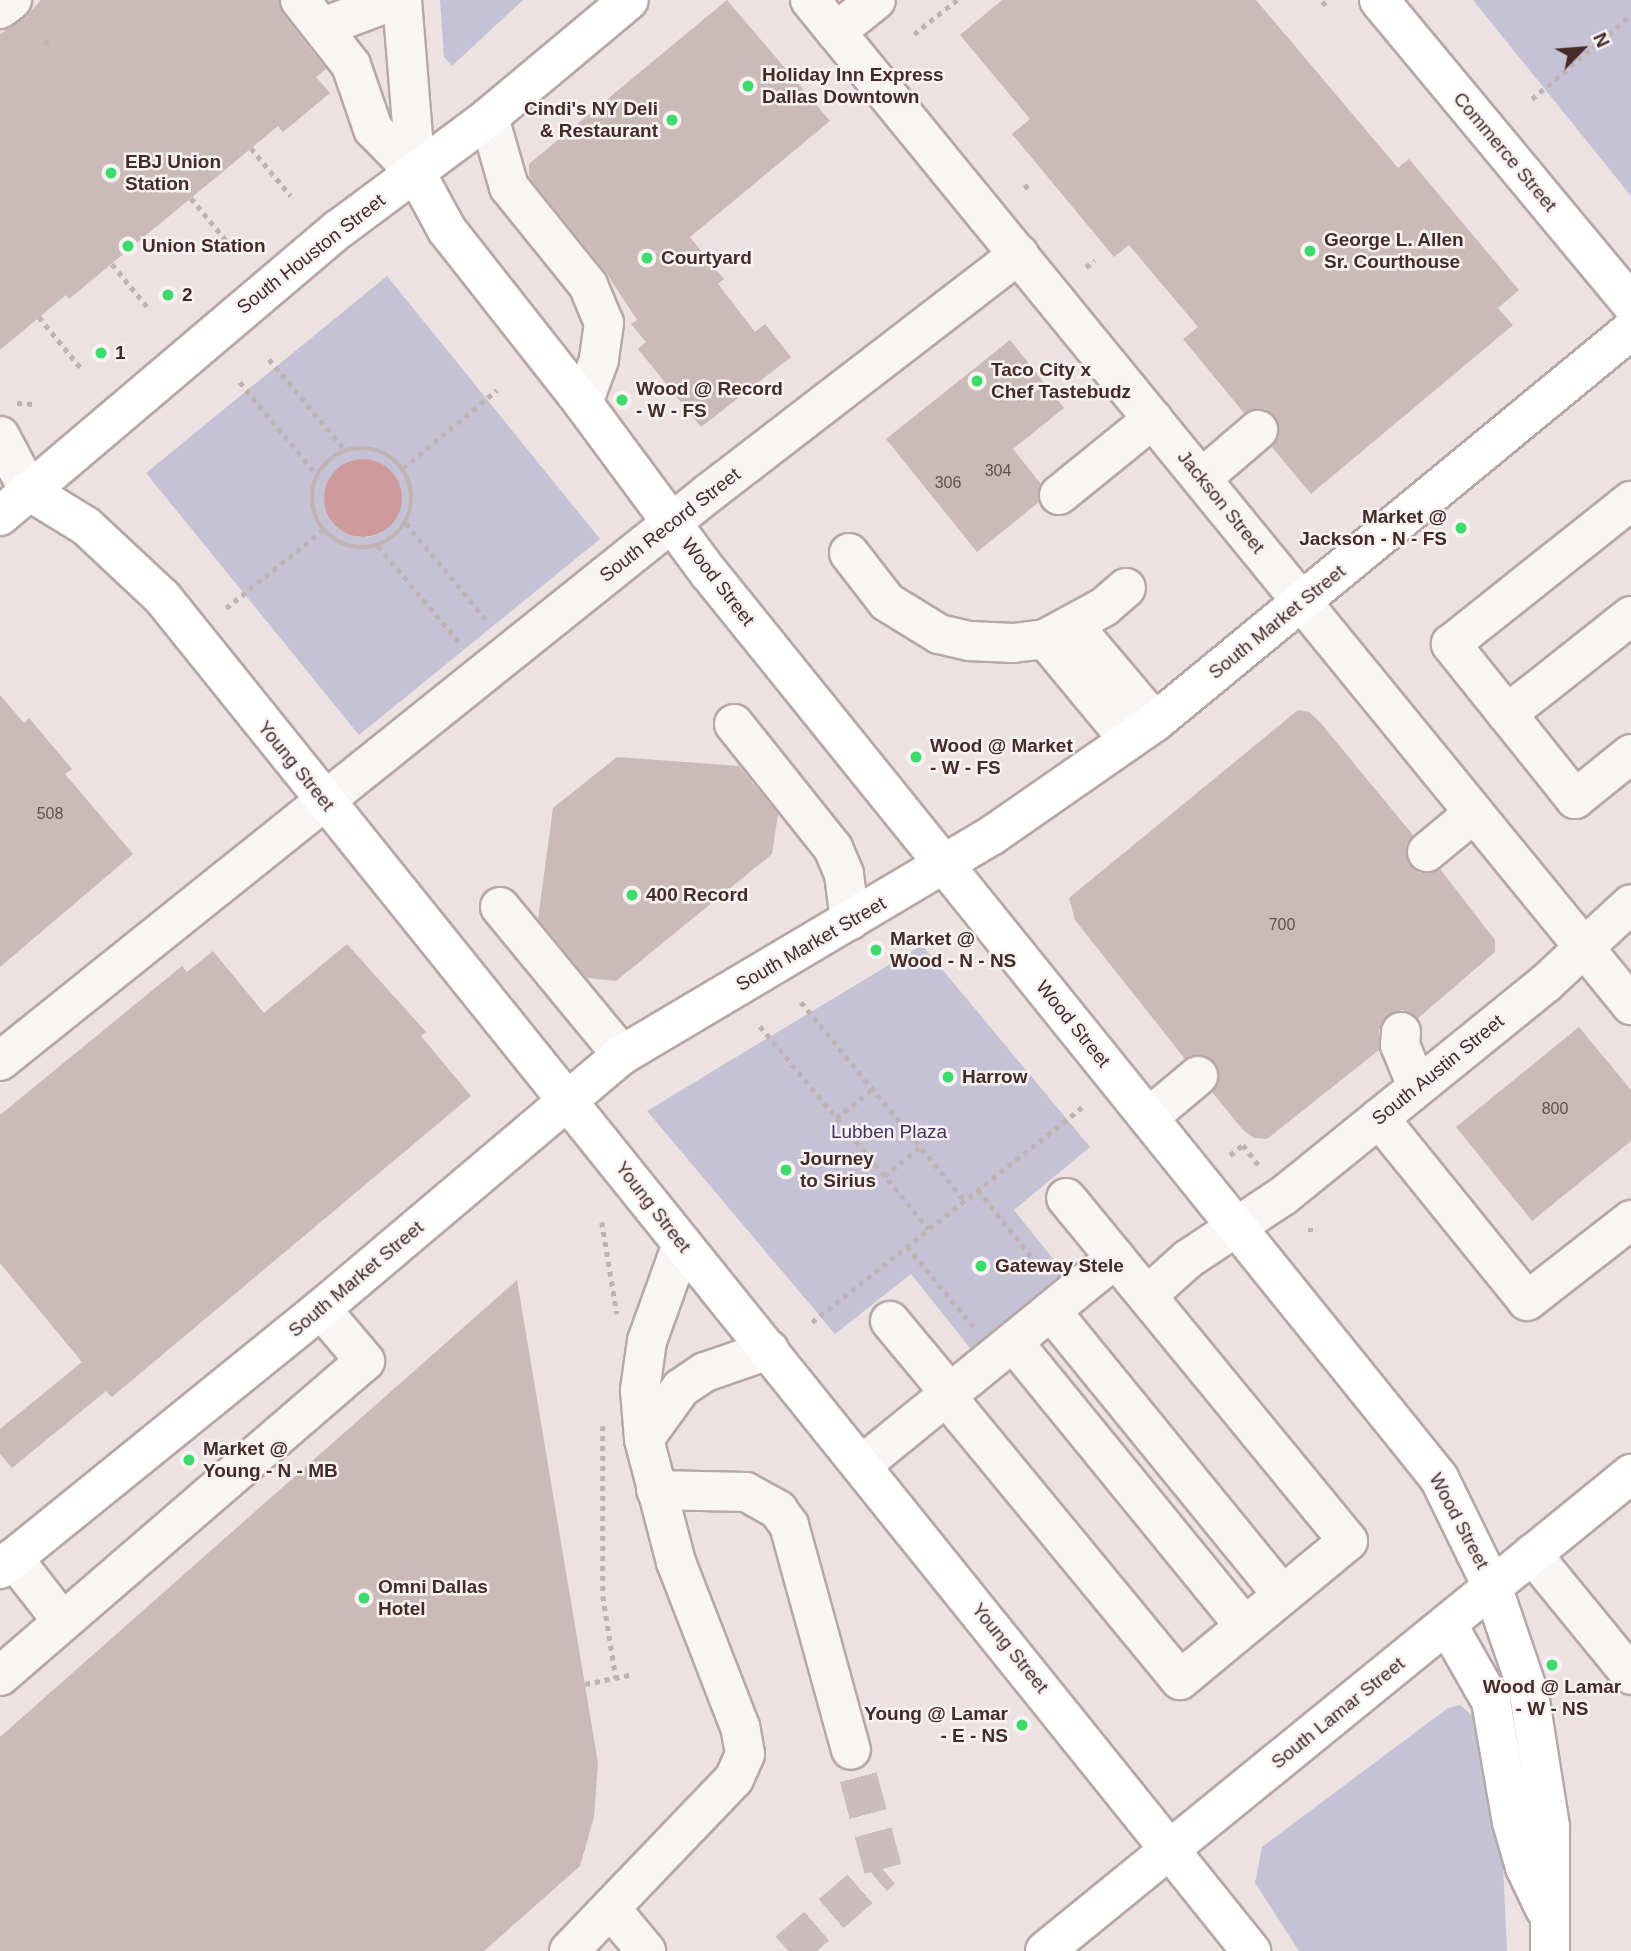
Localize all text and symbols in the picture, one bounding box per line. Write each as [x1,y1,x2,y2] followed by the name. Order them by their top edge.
[1547,14,1617,84] north arrow
[1589,29,1614,51] text: N
[762,64,944,108] place label: Holiday Inn Express Dallas Downtown
[740,78,756,94] marker: Holiday Inn Express Dallas Downtown
[1448,88,1562,216] street label: Commerce Street
[524,98,658,142] place label: Cindi's NY Deli & Restaurant
[664,112,680,128] marker: Cindi's NY Deli & Restaurant
[125,151,221,195] place label: EBJ Union Station
[103,165,119,181] marker: EBJ Union Station
[232,189,390,319] street label: South Houston Street
[1324,229,1464,273] place label: George L. Allen Sr. Courthouse
[142,235,265,257] place label: Union Station
[120,238,136,254] marker: Union Station
[1302,243,1318,259] marker: George L. Allen Sr. Courthouse
[661,247,752,269] place label: Courtyard
[639,250,655,266] marker: Courtyard
[182,284,193,306] place label: 2
[160,287,176,303] marker: 2
[115,342,126,364] place label: 1
[93,345,109,361] marker: 1
[991,359,1131,403] place label: Taco City x Chef Tastebudz
[969,373,985,389] marker: Taco City x Chef Tastebudz
[636,378,783,422] place label: Wood @ Record - W - FS
[614,392,630,408] marker: Wood @ Record - W - FS
[1173,446,1269,558] street label: Jackson Street
[985,461,1011,481] house number: 304
[595,463,745,587] street label: South Record Street
[935,473,961,493] house number: 306
[1299,506,1447,550] place label: Market @ Jackson - N - FS
[1453,520,1469,536] marker: Market @ Jackson - N - FS
[677,534,759,630] street label: Wood Street
[1204,560,1350,684] street label: South Market Street
[253,716,339,816] street label: Young Street
[930,735,1073,779] place label: Wood @ Market - W - FS
[908,749,924,765] marker: Wood @ Market - W - FS
[37,804,63,824] house number: 508
[646,884,748,906] place label: 400 Record
[624,887,640,903] marker: 400 Record
[732,892,890,996] street label: South Market Street
[1269,915,1295,935] house number: 700
[890,928,1016,972] place label: Market @ Wood - N - NS
[868,942,884,958] marker: Market @ Wood - N - NS
[1031,976,1115,1072] street label: Wood Street
[1367,1010,1509,1130] street label: South Austin Street
[962,1066,1027,1088] place label: Harrow
[940,1069,956,1085] marker: Harrow
[1542,1099,1568,1119] house number: 800
[831,1121,947,1143] park label: Lubben Plaza
[800,1148,876,1192] place label: Journey to Sirius
[610,1157,696,1257] street label: Young Street
[778,1162,794,1178] marker: Journey to Sirius
[284,1216,428,1342] street label: South Market Street
[995,1255,1124,1277] place label: Gateway Stele
[973,1258,989,1274] marker: Gateway Stele
[203,1438,338,1482] place label: Market @ Young - N - MB
[181,1452,197,1468] marker: Market @ Young - N - MB
[1424,1469,1494,1573] street label: Wood Street
[378,1576,488,1620] place label: Omni Dallas Hotel
[356,1590,372,1606] marker: Omni Dallas Hotel
[967,1598,1053,1698] street label: Young Street
[1267,1652,1409,1774] street label: South Lamar Street
[1544,1657,1560,1673] marker: Wood @ Lamar - W - NS
[1483,1676,1621,1720] place label: Wood @ Lamar - W - NS
[864,1703,1008,1747] place label: Young @ Lamar - E - NS
[1014,1717,1030,1733] marker: Young @ Lamar - E - NS

